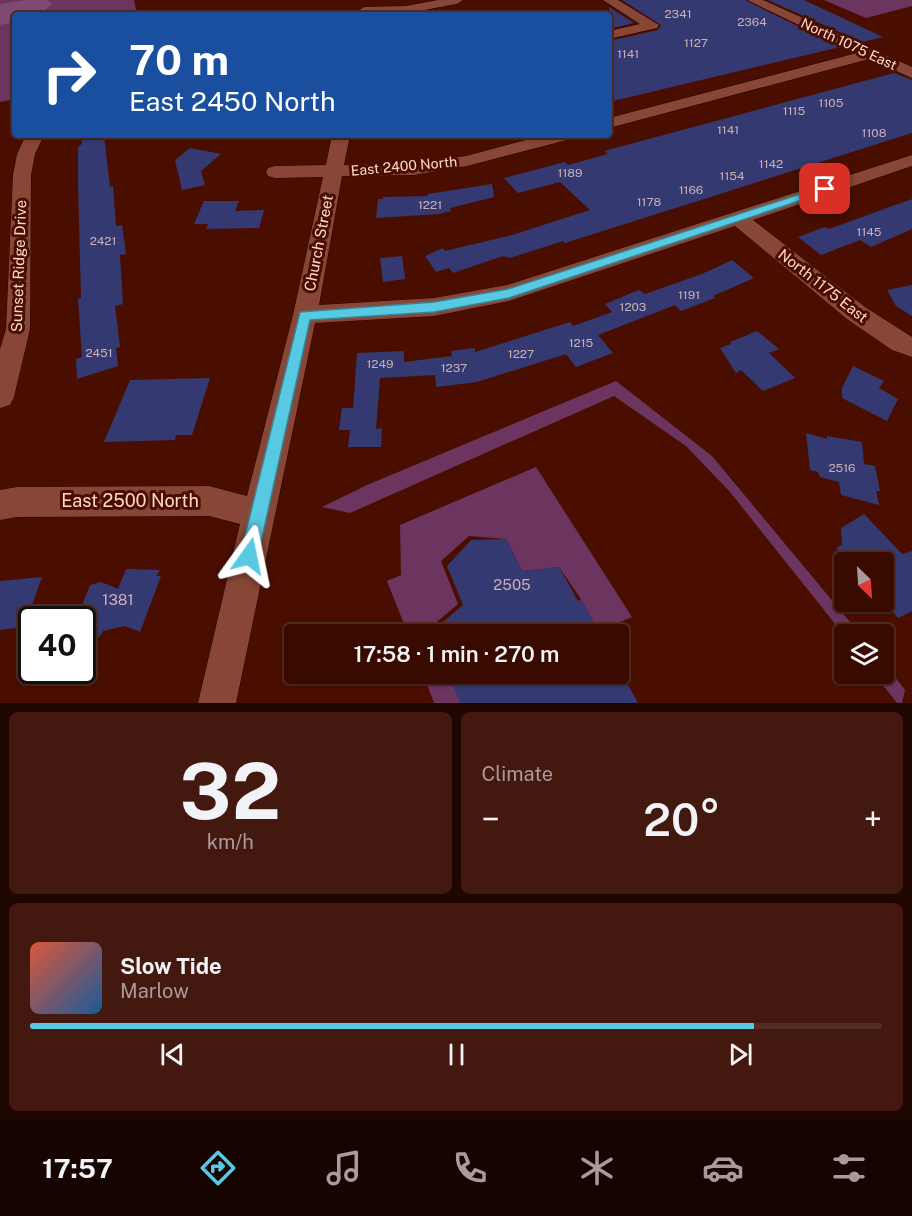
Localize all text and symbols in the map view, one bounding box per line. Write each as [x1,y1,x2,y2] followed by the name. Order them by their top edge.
[664,7,692,21] house number: 2341
[737,15,767,29] house number: 2364
[798,15,900,73] street label: North 1075 East
[129,35,229,84] text: 70 m
[30,36,108,114] icon: right
[684,36,708,50] house number: 1127
[617,47,639,61] house number: 1141
[129,85,336,117] text: East 2450 North
[819,96,844,110] house number: 1105
[783,104,805,118] house number: 1115
[717,123,739,137] house number: 1141
[862,126,887,140] house number: 1108
[350,153,458,179] street label: East 2400 North
[759,157,783,171] house number: 1142
[799,163,850,214] pin
[558,166,582,180] house number: 1189
[720,169,745,183] house number: 1154
[808,172,841,205] icon: arrive
[679,183,703,197] house number: 1166
[301,193,336,292] street label: Church Street
[637,195,661,209] house number: 1178
[418,198,442,212] house number: 1221
[8,200,29,332] street label: Sunset Ridge Drive
[857,225,882,239] house number: 1145
[90,234,116,248] house number: 2421
[775,245,871,326] street label: North 1175 East
[678,288,700,302] house number: 1191
[620,300,646,314] house number: 1203
[569,336,594,350] house number: 1215
[85,346,113,360] house number: 2451
[508,347,534,361] house number: 1227
[366,357,394,371] house number: 1249
[441,361,467,375] house number: 1237
[828,461,856,475] house number: 2516
[61,490,199,511] street label: East 2500 North
[217,524,281,588] position arrow
[834,552,894,612] north arrow
[834,552,894,684] map controls
[493,576,531,593] house number: 2505
[102,591,134,608] house number: 1381
[18,606,96,684] speed limit sign: 40
[834,624,894,684] button: layers
[354,641,559,667] text: 17:58 · 1 min · 270 m
[180,745,281,837] text: 32
[482,762,553,786] text: Climate
[643,793,720,846] text: 20°
[482,800,500,838] text: −
[864,800,882,838] text: +
[207,830,254,854] text: km/h
[120,953,222,979] text: Slow Tide
[120,979,189,1003] text: Marlow
[156,1038,189,1071] icon: previous
[440,1038,473,1071] icon: pause
[724,1038,757,1071] icon: next
[197,1147,239,1189] icon: directions
[323,1147,365,1189] icon: music
[449,1147,491,1189] icon: phone
[576,1147,618,1189] icon: climate
[702,1147,744,1189] icon: car
[828,1147,870,1189] icon: filters
[42,1152,113,1184] text: 17:57

